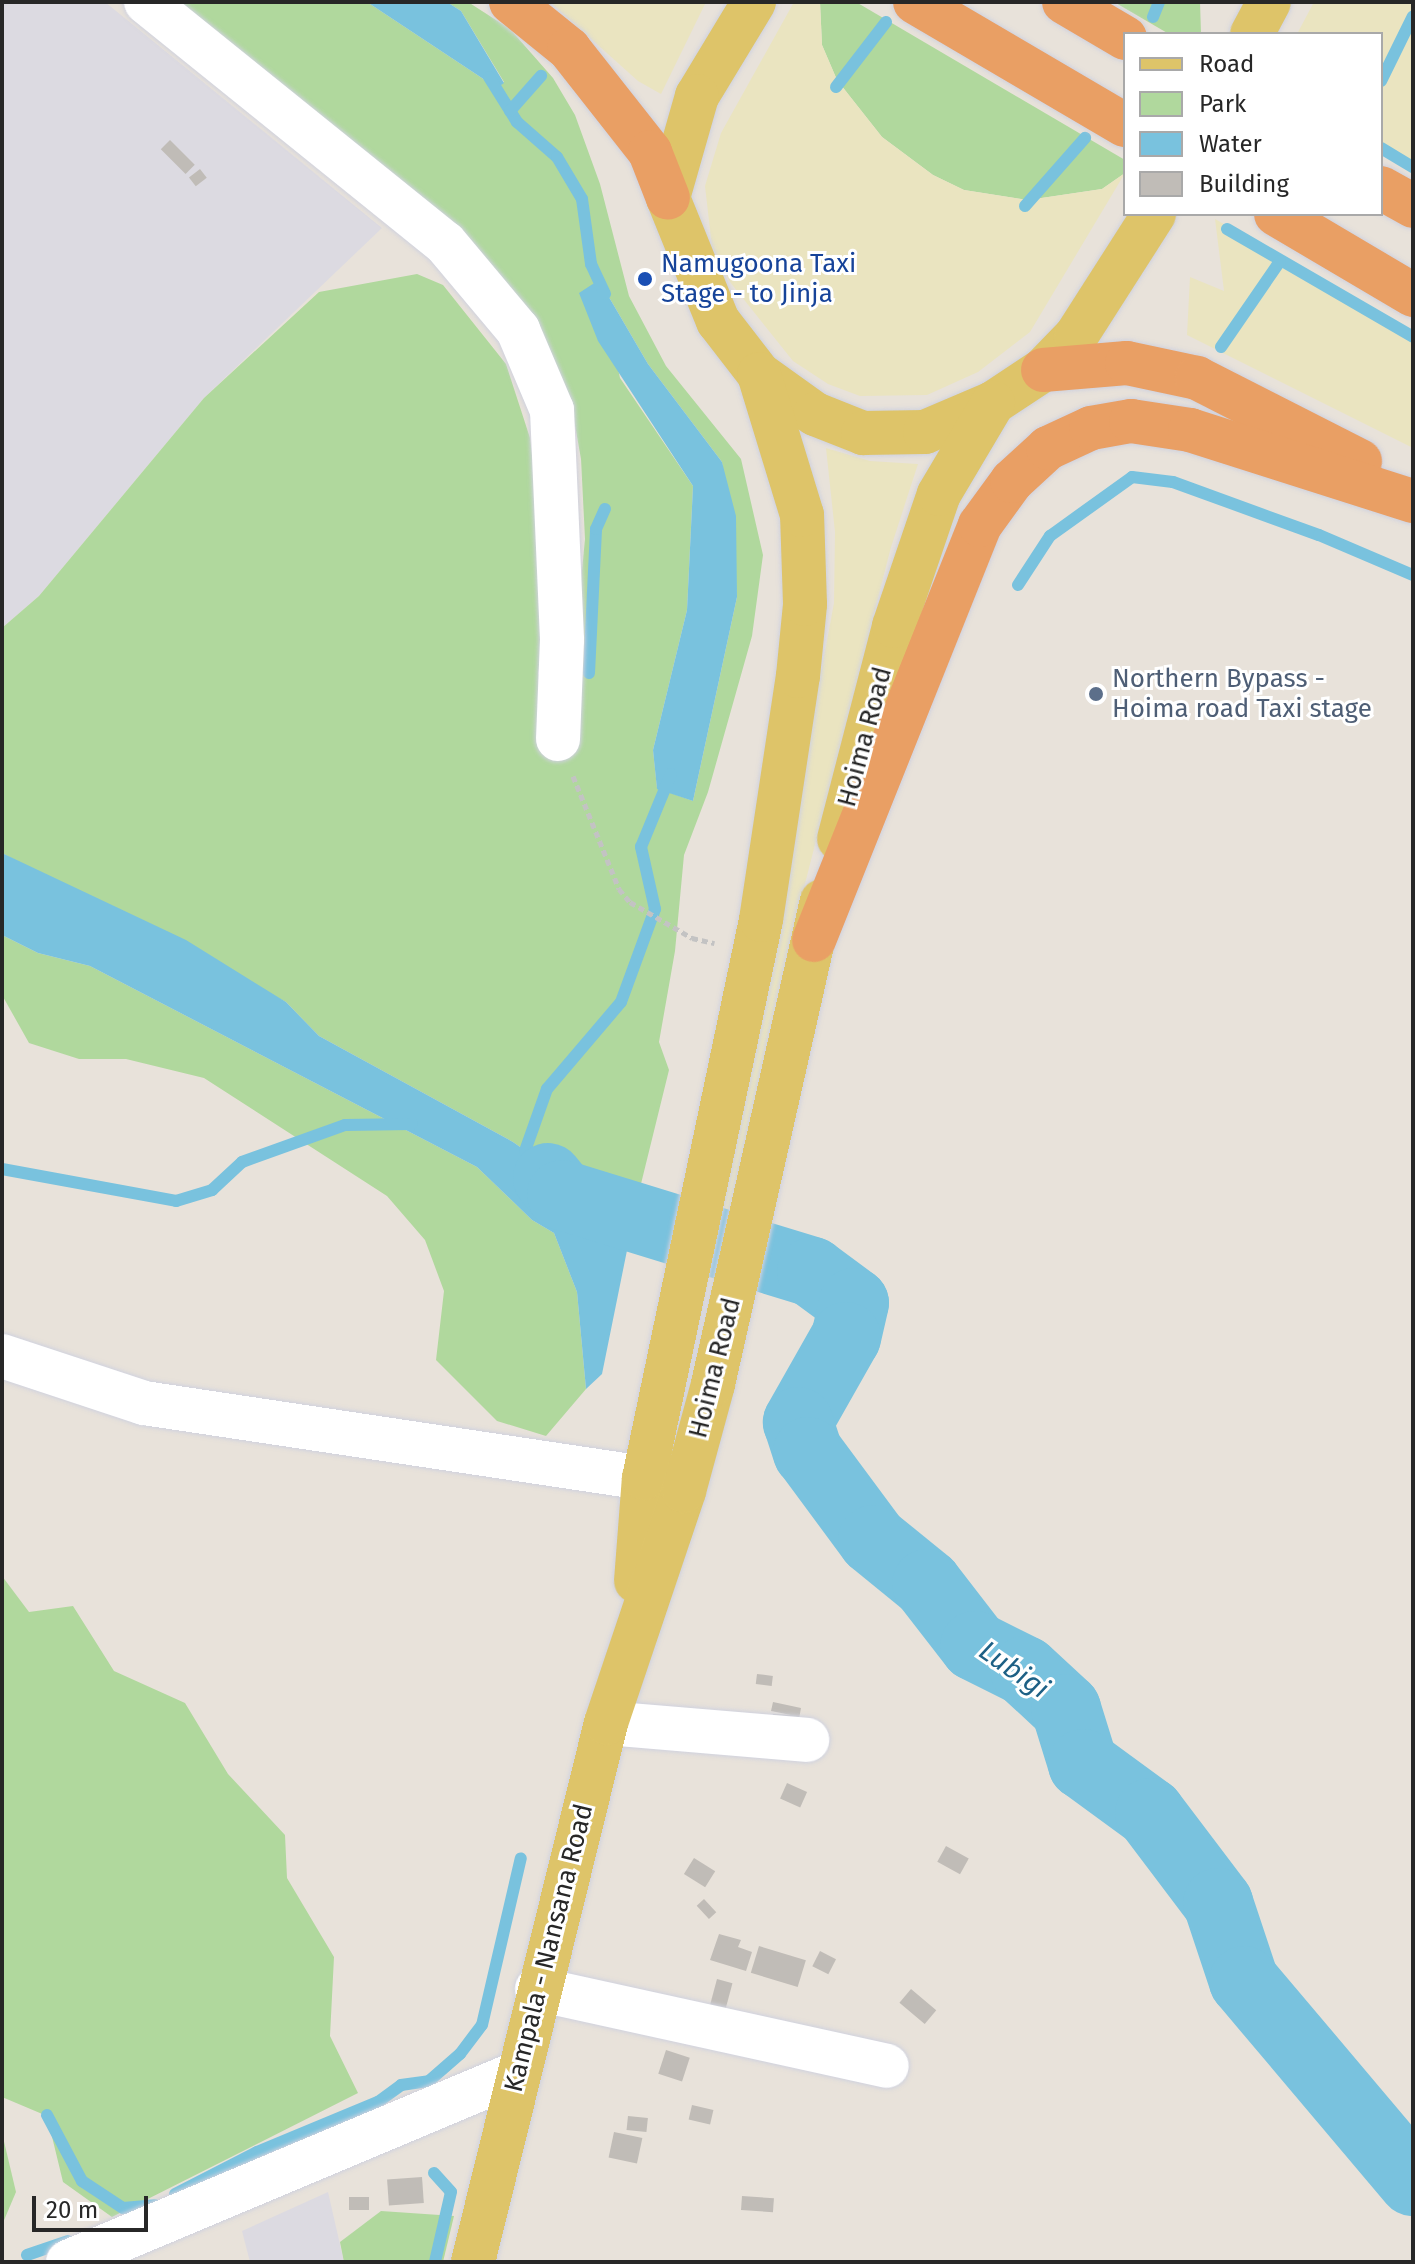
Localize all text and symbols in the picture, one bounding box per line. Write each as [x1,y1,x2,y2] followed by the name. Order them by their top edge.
[1123,32,1383,216] legend
[1199,50,1254,78] text: Road
[1199,90,1246,118] text: Park
[1199,130,1262,158] text: Water
[1199,170,1289,198] text: Building
[661,248,856,310] place label: Namugoona Taxi Stage - to Jinja
[636,270,654,288] marker: Namugoona Taxi Stage - to Jinja
[1112,663,1372,724] place label: Northern Bypass - Hoima road Taxi stage
[831,664,899,810] street label: Hoima Road
[1087,685,1105,703] marker: Northern Bypass - Hoima road Taxi stage
[683,1295,747,1441] street label: Hoima Road
[973,1634,1055,1706] water label: Lubigi
[498,1801,600,2095] street label: Kampala - Nansana Road
[36,2180,152,2230] scale bar
[46,2196,98,2224] text: 20 m

